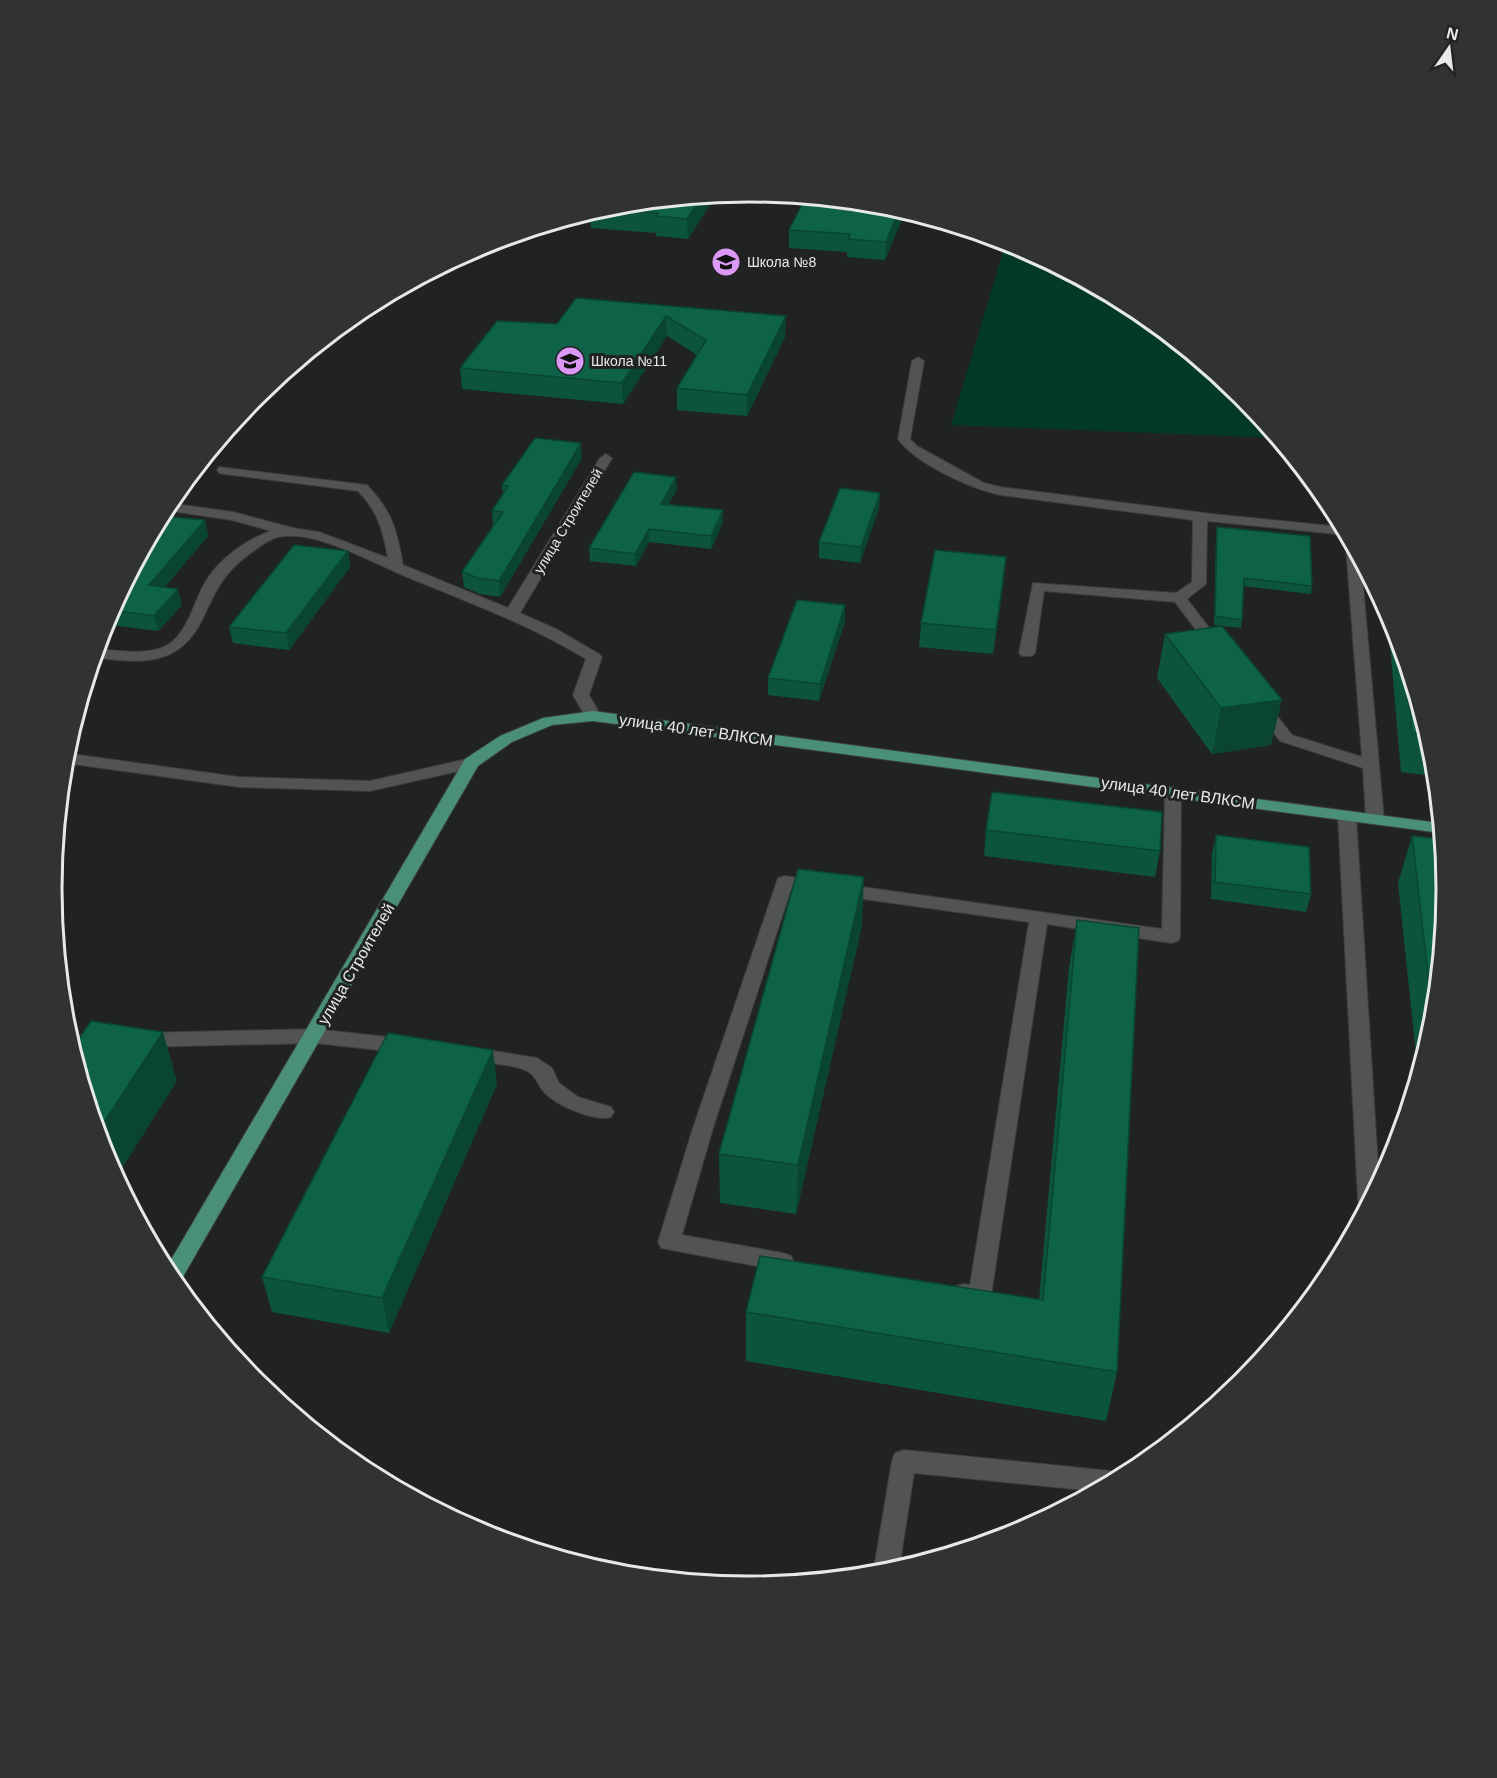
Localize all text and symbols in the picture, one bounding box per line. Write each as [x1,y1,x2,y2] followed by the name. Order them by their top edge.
[1419,18,1479,78] north arrow
[1445,24,1460,44] text: N
[710,246,742,278] school or university icon: Школа №8
[747,254,816,270] place label: Школа №8
[554,345,586,377] school or university icon: Школа №11
[591,353,667,369] place label: Школа №11
[530,466,606,576] street label: улица Строителей
[618,711,774,749] street label: улица 40 лет ВЛКСМ
[1100,774,1256,812] street label: улица 40 лет ВЛКСМ
[314,901,398,1027] street label: улица Строителей

